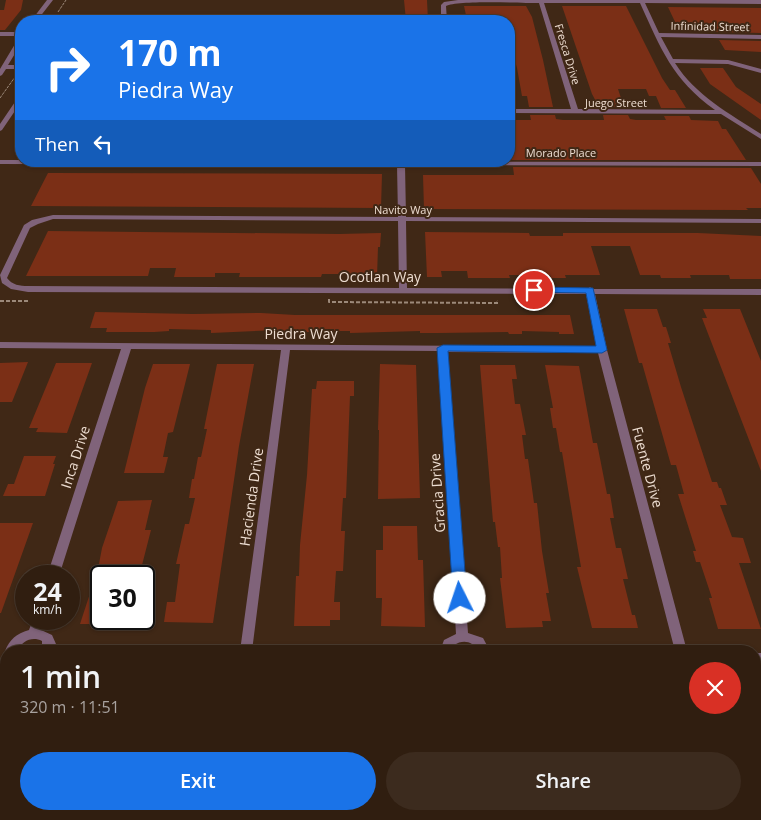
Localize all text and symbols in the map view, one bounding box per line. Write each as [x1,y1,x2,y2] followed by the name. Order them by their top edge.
[670,18,750,34] street label: Infinidad Street
[552,22,584,86] street label: Fresca Drive
[118,29,222,76] text: 170 m
[35,35,100,100] icon: right
[118,74,233,104] text: Piedra Way
[584,95,647,110] street label: Juego Street
[89,130,117,158] icon: left
[35,131,79,157] text: Then
[526,145,596,160] street label: Morado Place
[374,202,432,217] street label: Navito Way
[339,267,422,286] street label: Ocotlan Way
[513,269,555,311] pin
[520,276,548,304] icon: arrive
[264,324,339,343] street label: Piedra Way
[56,423,94,491] street label: Inca Drive
[628,424,668,510] street label: Fuente Drive
[235,447,267,547] street label: Hacienda Drive
[425,452,449,533] street label: Gracia Drive
[90,565,155,630] speed limit sign: 30
[433,571,485,623] position arrow
[33,574,62,608] text: 24
[33,601,62,618] text: km/h
[20,656,101,697] text: 1 min
[689,662,741,714] button: close
[20,696,120,718] text: 320 m · 11:51
[20,752,376,810] button: Exit
[386,752,741,810] button: Share

